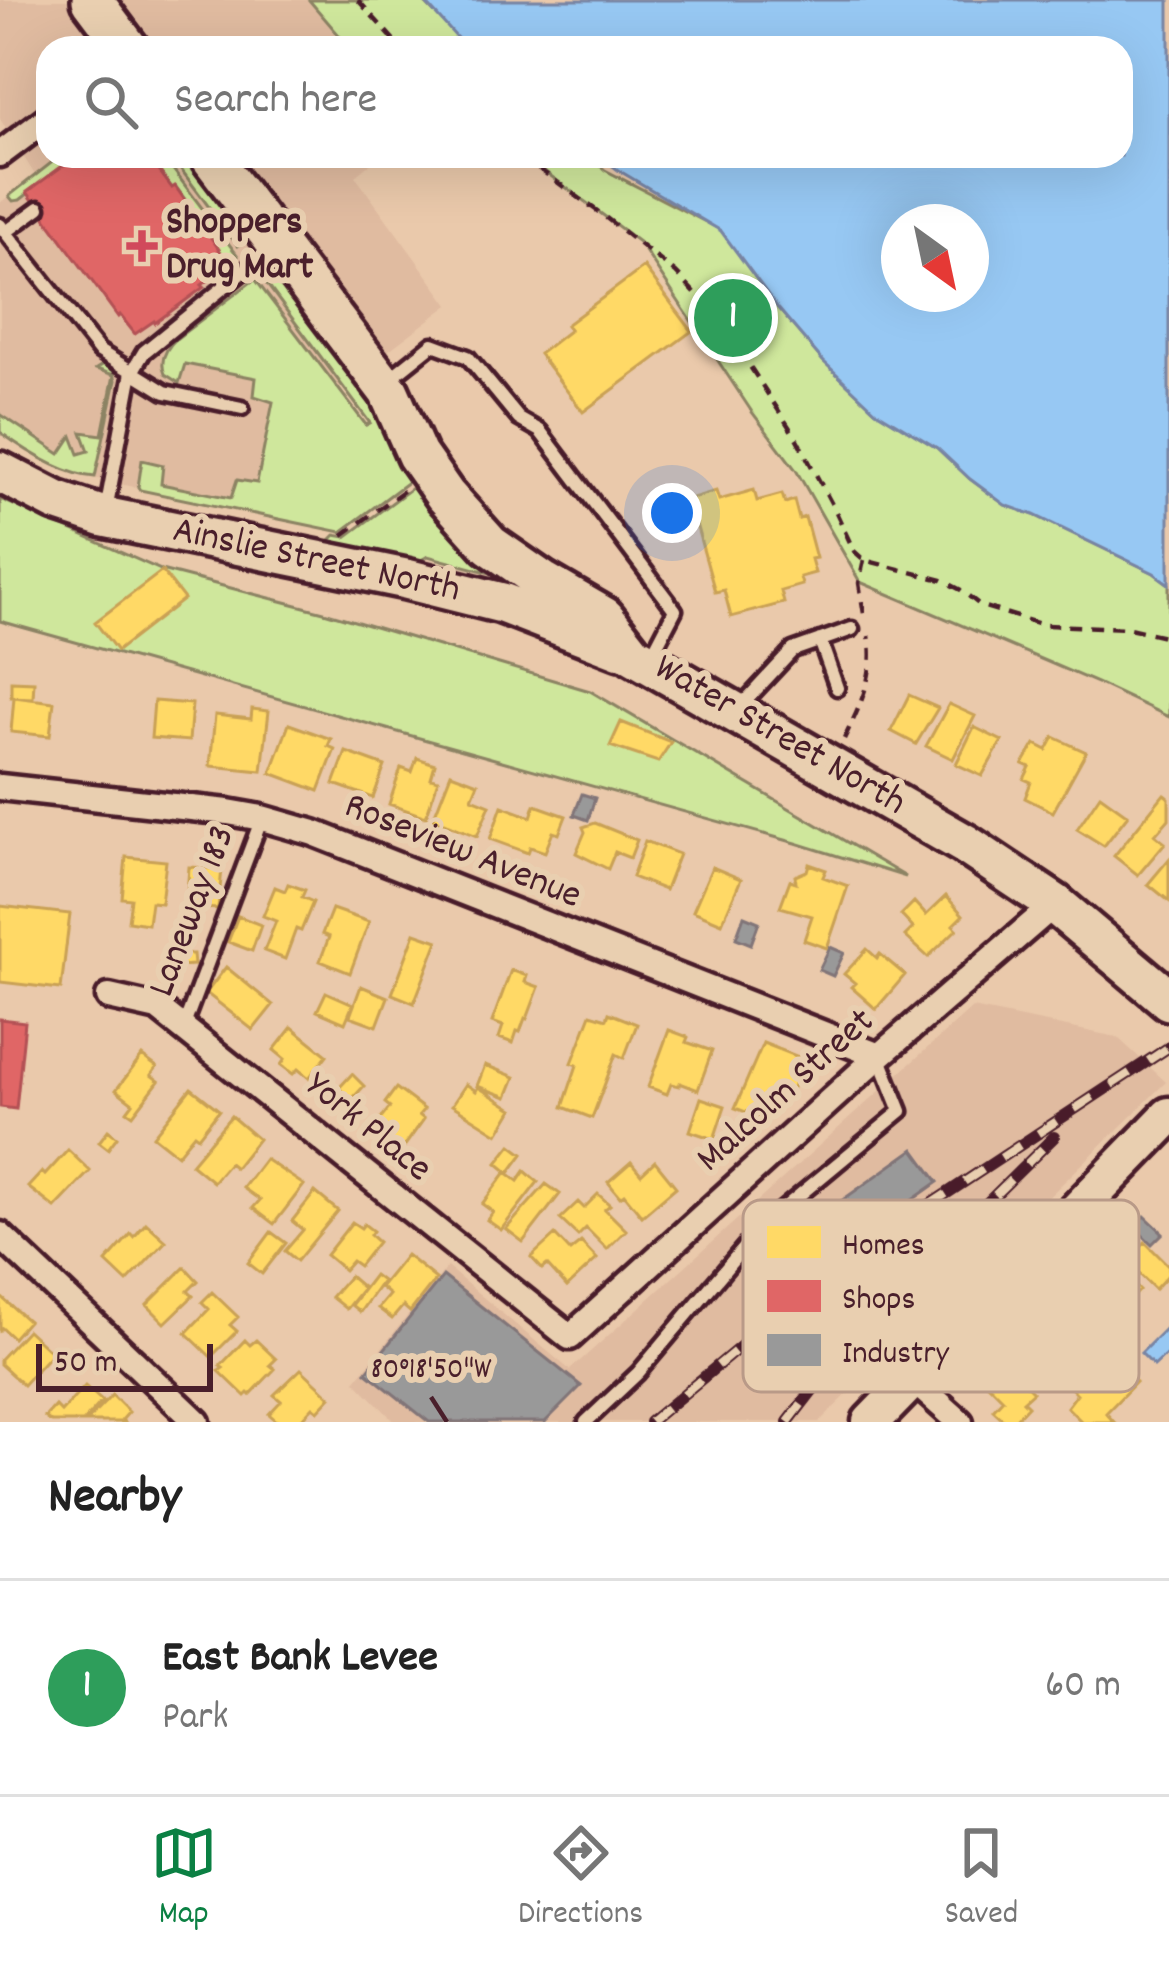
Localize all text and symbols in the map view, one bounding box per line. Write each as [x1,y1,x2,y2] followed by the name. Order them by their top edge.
[36,36,1133,168] search box
[78,69,144,135] icon: search
[174,70,377,134] text: Search here
[166,197,314,297] place label: Shoppers Drug Mart
[881,204,989,312] north arrow
[129,233,155,259] marker: Shoppers Drug Mart
[694,273,772,363] pin: 1
[642,483,702,543] your location
[167,505,465,619] street label: Ainslie Street North
[643,643,915,831] street label: Water Street North
[335,780,589,926] street label: Roseview Avenue
[136,819,252,1005] street label: Laneway 183
[686,997,888,1187] street label: Malcolm Street
[292,1061,442,1197] street label: York Place
[743,1200,1139,1392] legend
[842,1224,925,1271] text: Homes
[842,1278,915,1325] text: Shops
[842,1332,949,1379] text: Industry
[36,1338,213,1391] scale bar
[54,1341,118,1388] text: 50 m
[371,1350,492,1393] text: 80°18'50"W
[48,1464,181,1536] text: Nearby
[162,1628,438,1692] text: East Bank Levee
[83,1660,91,1715] text: 1
[1045,1660,1121,1715] text: 60 m
[162,1692,228,1747] text: Park
[151,1820,217,1939] tab: Map
[518,1820,643,1939] tab: Directions
[945,1820,1018,1939] tab: Saved

